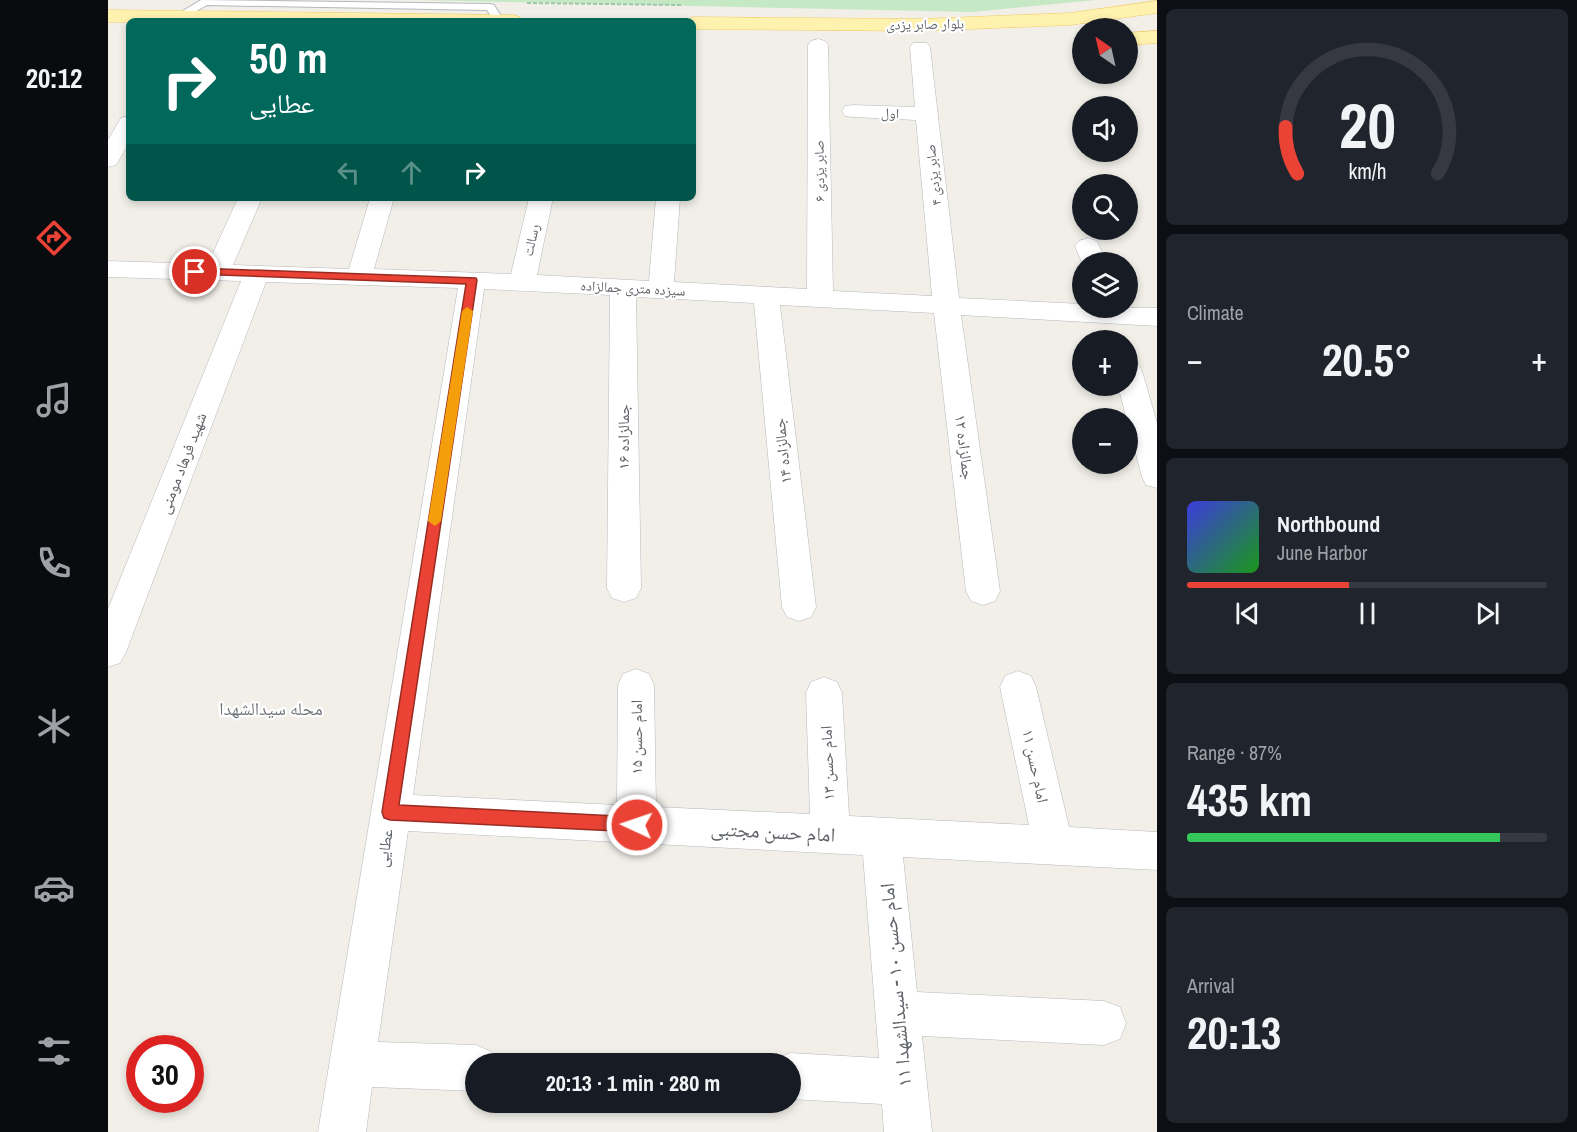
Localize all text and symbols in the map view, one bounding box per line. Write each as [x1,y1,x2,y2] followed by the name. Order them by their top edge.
[886,14,964,34] street label: بلوار صابر یزدی
[1072,18,1138,84] north arrow
[1072,18,1138,474] map controls
[249,30,328,86] text: 50 m
[150,42,228,120] icon: right
[26,60,82,96] text: 20:12
[1339,83,1395,167] text: 20
[249,85,314,121] text: عطایی
[1072,96,1138,162] button: sound
[880,104,900,122] street label: اول
[809,140,829,202] street label: صابر یزدی ۶
[921,143,945,207] street label: صابر یزدی ۴
[332,156,365,189] icon: left
[395,156,428,189] icon: ahead
[458,156,491,189] icon: right
[1348,157,1386,186] text: km/h
[1072,174,1138,240] button: search
[33,217,75,259] icon: directions
[519,222,543,258] street label: رسالت
[169,246,220,297] pin
[1072,252,1138,318] button: layers
[178,255,211,288] icon: arrive
[580,276,686,300] street label: سیزده متری جمالزاده
[1187,299,1244,326] text: Climate
[1322,329,1412,390] text: 20.5°
[1072,330,1138,396] button: +
[1187,337,1203,381] text: −
[1531,337,1547,381] text: +
[33,379,75,421] icon: music
[612,404,634,470] street label: جمالزاده ۱۶
[1072,408,1138,474] button: −
[153,409,211,517] street label: شهید فرهاد مومنی
[950,413,980,481] street label: جمالزاده ۱۲
[768,417,796,485] street label: جمالزاده ۱۴
[1277,509,1380,539] text: Northbound
[1277,539,1367,566] text: June Harbor
[33,542,75,584] icon: phone
[1231,597,1264,630] icon: previous
[1351,597,1384,630] icon: pause
[1471,597,1504,630] icon: next
[219,696,323,721] district label: محله سیدالشهدا
[625,700,647,774] street label: امام حسن ۱۵
[33,705,75,747] icon: climate
[815,725,839,801] street label: امام حسن ۱۳
[1017,727,1055,805] street label: امام حسن ۱۱
[1187,739,1282,766] text: Range · 87%
[1187,769,1312,830] text: 435 km
[605,793,669,857] position arrow
[710,814,836,849] street label: امام حسن مجتبی
[370,827,398,869] street label: عطایی
[33,867,75,909] icon: car
[873,882,918,1088] street label: امام حسن ۱۰ - سیدالشهدا ۱۱
[1187,972,1234,999] text: Arrival
[1187,1002,1281,1063] text: 20:13
[33,1030,75,1072] icon: filters
[126,1035,204,1113] speed limit sign: 30
[546,1068,720,1098] text: 20:13 · 1 min · 280 m

